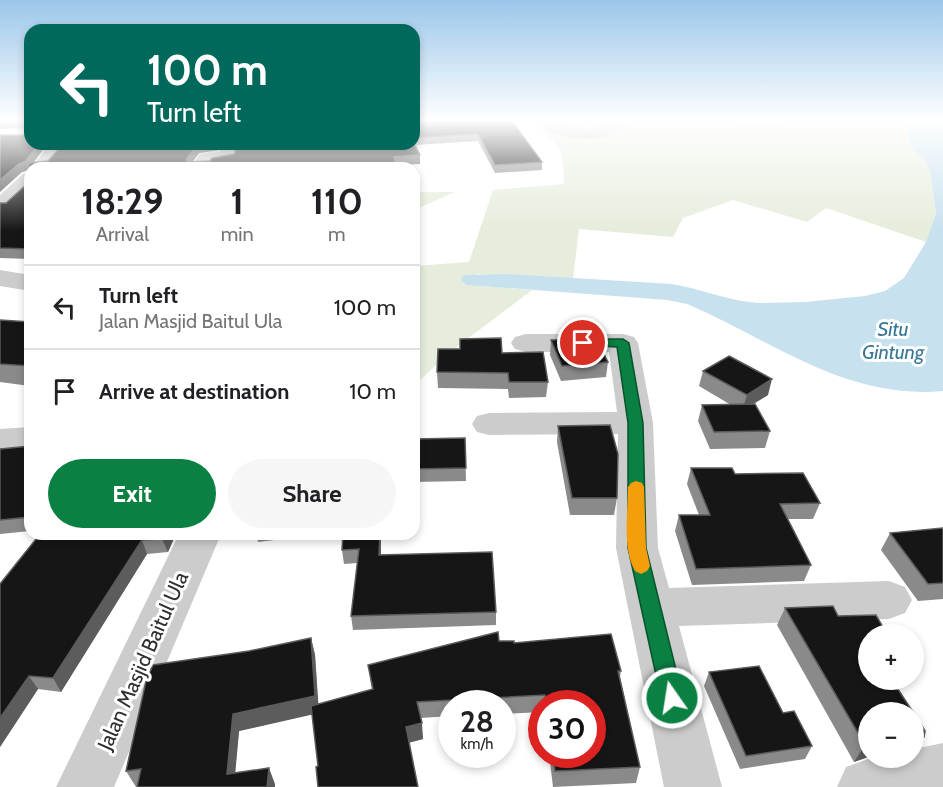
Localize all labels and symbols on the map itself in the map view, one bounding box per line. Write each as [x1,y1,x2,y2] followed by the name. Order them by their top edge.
[557,317,608,368] pin
[862,317,925,364] water label: Situ Gintung
[92,568,194,755] street label: Jalan Masjid Baitul Ula
[640,666,704,730] position arrow
[528,690,606,768] speed limit sign: 30

